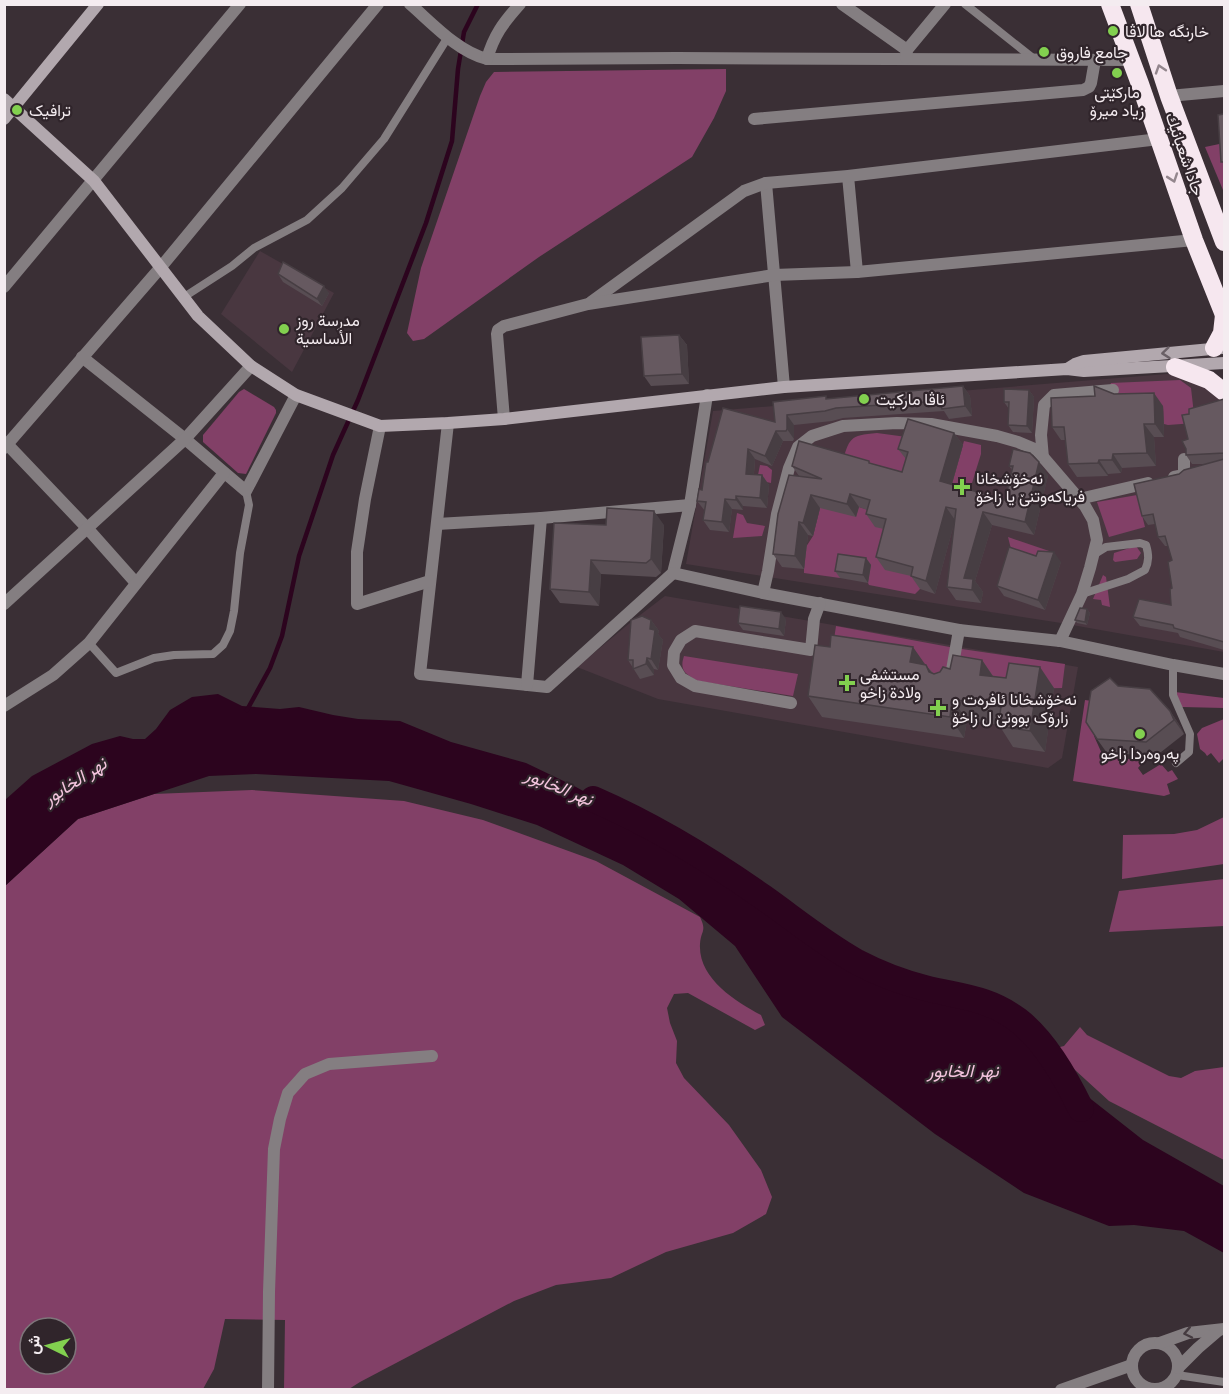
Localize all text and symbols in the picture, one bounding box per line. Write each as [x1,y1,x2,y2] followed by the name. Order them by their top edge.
[1125,22,1209,42] place label: خارنگه ها لاڤا
[1106,24,1120,38] marker: خارنگه ها لاڤا
[1056,43,1128,64] place label: جامع فاروق
[1037,45,1051,59] marker: جامع فاروق
[1155,64,1167,75] one-way arrow
[1110,66,1124,80] marker: مارکێتی زیاد میرۆ
[1090,83,1144,121] place label: مارکێتی زیاد میرۆ
[29,101,71,121] place label: ترافیک
[10,103,24,117] marker: ترافیک
[1161,110,1208,198] street label: جادا شعبانيك
[1165,172,1178,183] one-way arrow
[295,311,360,348] place label: مدرسة روز الأساسية
[277,322,291,336] marker: مدرسة روز الأساسية
[1162,346,1171,359] one-way arrow
[876,390,945,410] place label: ئاڤا ماركيت
[857,392,871,406] marker: ئاڤا ماركيت
[976,469,1085,507] place label: نه‌خۆشخانا فرياكه‌وتنێ يا زاخۆ
[953,478,971,496] marker: نه‌خۆشخانا فرياكه‌وتنێ يا زاخۆ
[860,665,921,703] place label: مستشفى ولادة زاخو
[838,674,856,692] marker: مستشفى ولادة زاخو
[952,690,1077,728] place label: نەخۆشخانا ئافرەت و زارۆک بوونێ ل زاخۆ
[929,699,947,717] marker: نەخۆشخانا ئافرەت و زارۆک بوونێ ل زاخۆ
[1133,727,1147,741] marker: په‌روه‌ردا زاخو
[1101,744,1179,765] place label: په‌روه‌ردا زاخو
[38,752,112,810] water label: نهر الخابور
[521,763,597,811] water label: نهر الخابور
[926,1060,999,1082] water label: نهر الخابور
[18,1316,78,1376] north arrow
[1184,1326,1194,1339] one-way arrow
[23,1334,44,1355] text: ش

